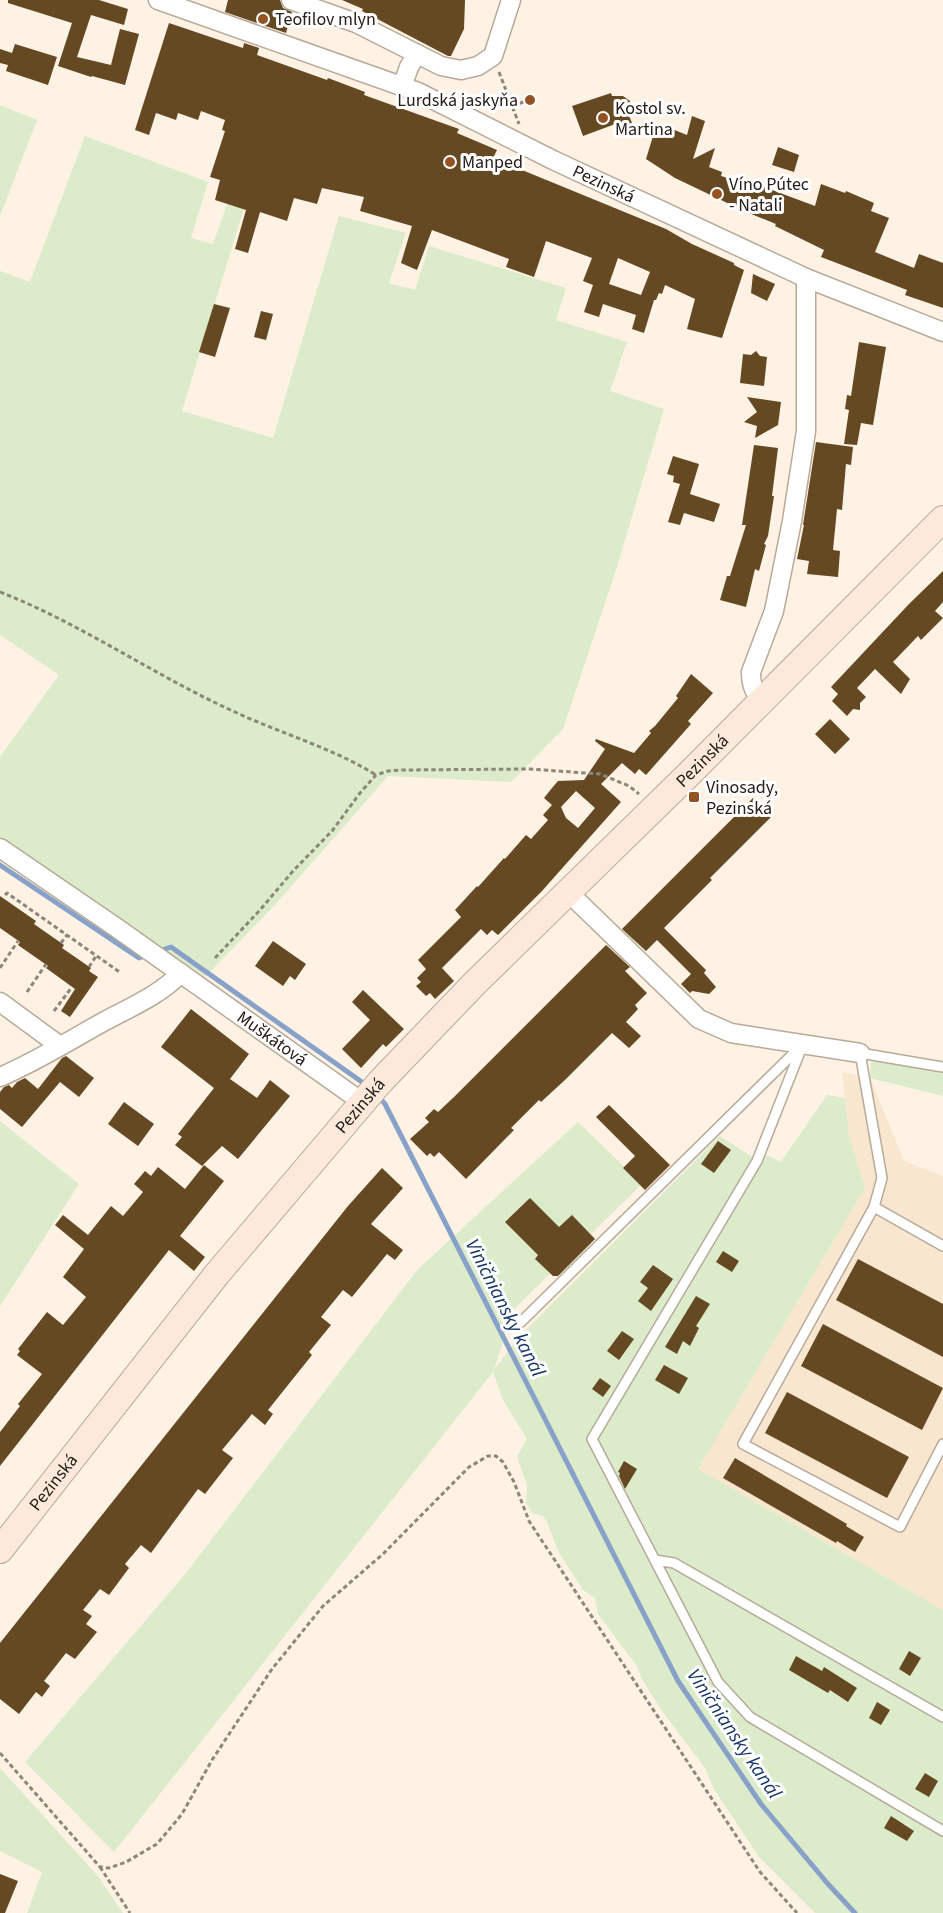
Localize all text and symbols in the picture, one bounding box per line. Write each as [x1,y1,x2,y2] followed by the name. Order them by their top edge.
[275,7,376,32] place label: Teofilov mlyn
[256,12,270,26] marker: Teofilov mlyn
[397,88,518,113] place label: Lurdská jaskyňa
[523,93,537,107] marker: Lurdská jaskyňa
[615,96,686,142] place label: Kostol sv. Martina
[596,111,610,125] marker: Kostol sv. Martina
[462,150,523,175] place label: Manped
[443,155,457,169] marker: Manped
[569,158,639,209] street label: Pezinská
[729,172,809,218] place label: Víno Pútec - Natali
[710,187,724,201] marker: Víno Pútec - Natali
[670,729,734,793] street label: Pezinská
[706,775,778,821] place label: Vinosady, Pezinská
[687,790,701,804] marker: Vinosady, Pezinská
[232,1005,312,1072] street label: Muškátová
[329,1072,391,1139] street label: Pezinská
[458,1234,552,1382] water label: Viničniansky kanál
[23,1449,83,1516] street label: Pezinská
[680,1663,788,1805] water label: Viničniansky kanál

